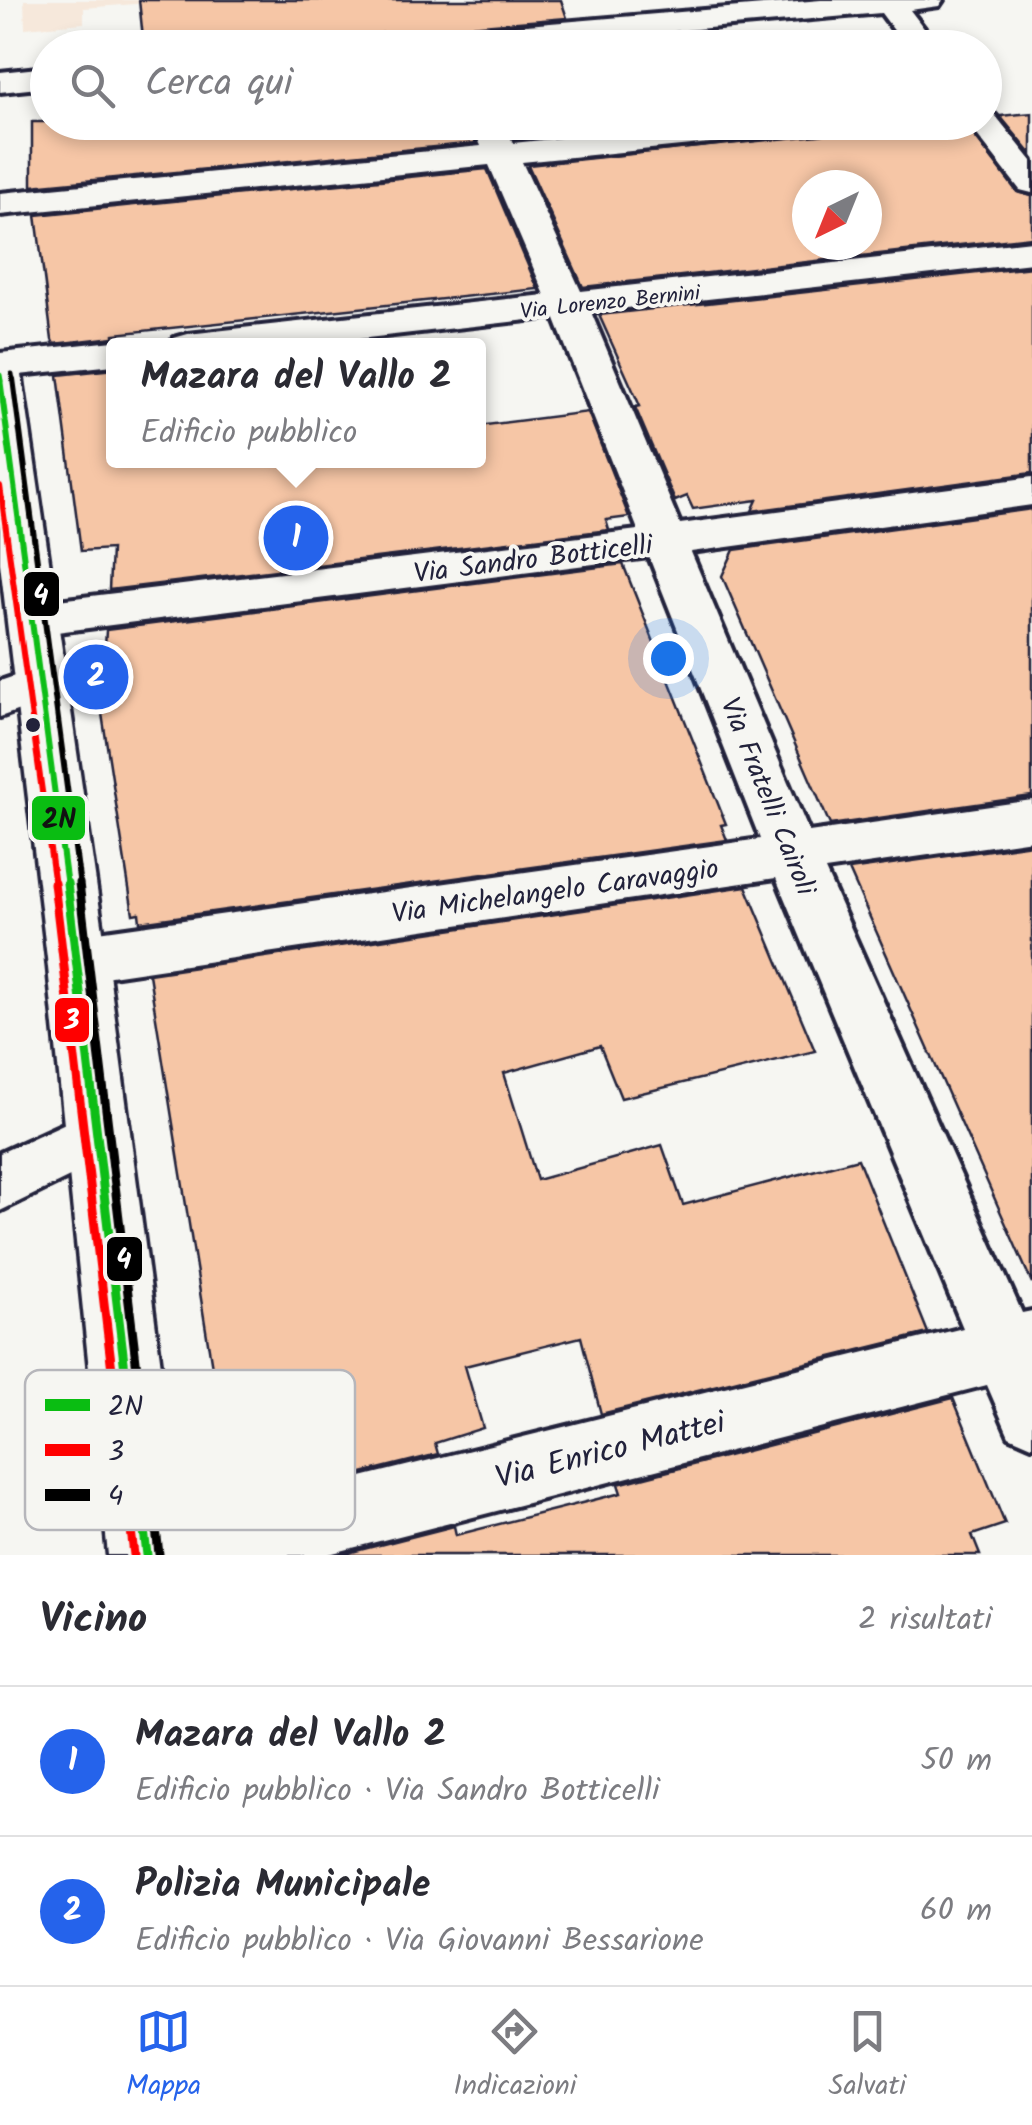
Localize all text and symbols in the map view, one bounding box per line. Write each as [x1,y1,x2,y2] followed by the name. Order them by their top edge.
[30,30,1002,140] search box
[145,55,293,115] text: Cerca qui
[65,58,120,113] icon: search
[792,170,882,260] north arrow
[519,277,703,330] street label: Via Lorenzo Bernini
[106,338,486,468] popup
[140,348,452,408] text: Mazara del Vallo 2
[140,408,357,459] text: Edificio pubblico
[264,500,328,576] pin: 1
[411,523,657,597] street label: Via Sandro Botticelli
[22,570,61,618] line badge: 4
[33,574,49,619] text: 4
[643,633,694,684] your location
[64,640,128,714] pin: 2
[706,691,827,904] street label: Via Fratelli Cairoli
[23,715,43,735] unlabelled marker
[30,794,87,842] line badge: 2N
[42,798,76,843] text: 2N
[389,847,722,938] street label: Via Michelangelo Caravaggio
[53,996,91,1044] line badge: 3
[63,999,80,1044] text: 3
[105,1235,144,1283] line badge: 4
[116,1238,132,1283] text: 4
[25,1370,355,1530] legend
[108,1385,143,1430] text: 2N
[490,1398,732,1505] street label: Via Enrico Mattei
[108,1430,124,1475] text: 3
[108,1475,123,1520] text: 4
[40,1587,147,1654] text: Vicino
[858,1595,992,1646] text: 2 risultati
[135,1706,446,1766] text: Mazara del Vallo 2
[68,1736,77,1787] text: 1
[921,1736,992,1787] text: 50 m
[135,1766,660,1817] text: Edificio pubblico · Via Sandro Botticelli
[135,1856,430,1916] text: Polizia Municipale
[63,1886,82,1937] text: 2
[920,1886,992,1937] text: 60 m
[135,1916,704,1967] text: Edificio pubblico · Via Giovanni Bessarione
[126,2004,201,2109] tab: Mappa
[453,2004,576,2109] tab: Indicazioni
[829,2004,906,2109] tab: Salvati

